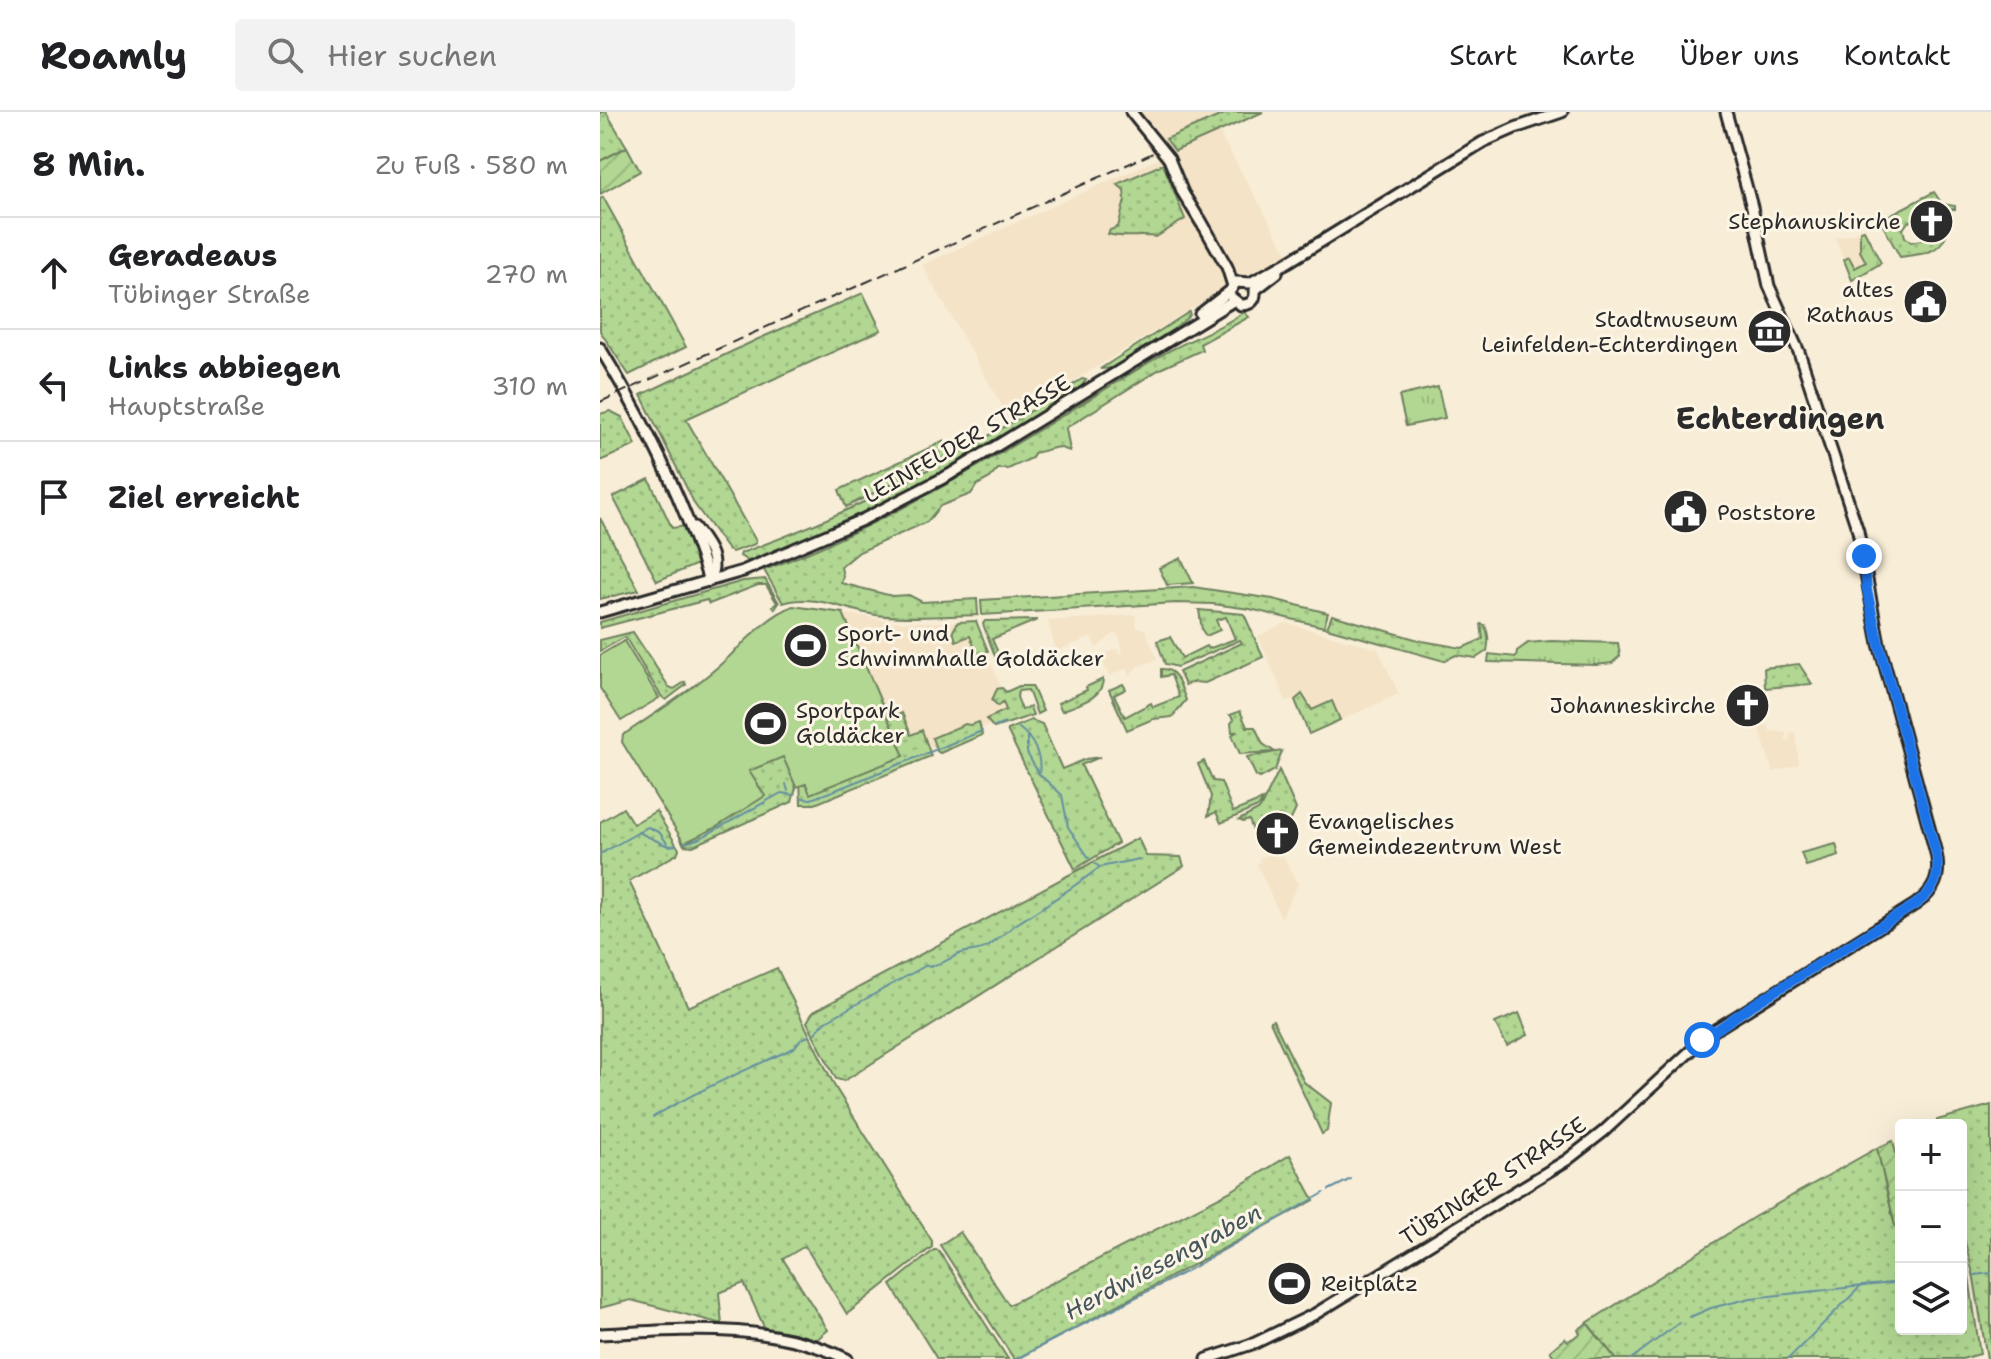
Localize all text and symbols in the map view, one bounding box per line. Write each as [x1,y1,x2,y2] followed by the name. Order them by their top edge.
[235,19,795,91] search box
[40,30,187,81] text: Roamly
[263,33,307,77] icon: search
[327,35,497,76] text: Hier suchen
[1449,36,1518,74] text: Start
[1562,36,1636,74] text: Karte
[1680,36,1800,74] text: Über uns
[1844,36,1951,74] text: Kontakt
[32,141,145,187] text: 8 Min.
[376,147,568,182] text: Zu Fuß · 580 m
[1908,197,1956,245] church icon: Stephanuskirche
[1728,207,1901,236] place label: Stephanuskirche
[108,235,277,276] text: Geradeaus
[32,251,76,295] icon: ahead
[485,256,568,291] text: 270 m
[1806,275,1894,329] place label: altes Rathaus
[108,276,311,311] text: Tübinger Straße
[1901,278,1949,326] public building icon: altes Rathaus
[1481,305,1738,359] place label: Stadtmuseum Leinfelden-Echterdingen
[1745,308,1793,356] museum icon: Stadtmuseum Leinfelden-Echterdingen
[108,347,341,388] text: Links abbiegen
[32,363,76,407] icon: left
[492,368,568,403] text: 310 m
[858,368,1076,510] street label: LEINFELDER STRASSE
[108,388,265,423] text: Hauptstraße
[1676,398,1884,439] district label: Echterdingen
[32,475,76,519] icon: arrive
[108,477,300,518] text: Ziel erreicht
[1662,488,1710,536] public building icon: Poststore
[1717,498,1816,527] place label: Poststore
[1846,538,1882,574] route end
[837,619,1104,673] place label: Sport- und Schwimmhalle Goldäcker
[782,622,830,670] sports icon: Sport- und Schwimmhalle Goldäcker
[1723,681,1771,729] church icon: Johanneskirche
[1549,691,1716,720] place label: Johanneskirche
[796,696,905,750] place label: Sportpark Goldäcker
[741,699,789,747] sports icon: Sportpark Goldäcker
[1308,807,1562,861] place label: Evangelisches Gemeindezentrum West
[1253,810,1301,858] church icon: Evangelisches Gemeindezentrum West
[1684,1022,1720,1058] route start
[1395,1110,1591,1252] street label: TÜBINGER STRASSE
[1895,1119,1967,1335] map controls
[1895,1119,1967,1191] button: +
[1895,1191,1967,1263] button: −
[1059,1196,1267,1328] water label: Herdwiesengraben
[1266,1259,1314,1307] sports icon: Reitplatz
[1895,1263,1967,1335] button: layers
[1321,1269,1418,1298] place label: Reitplatz

